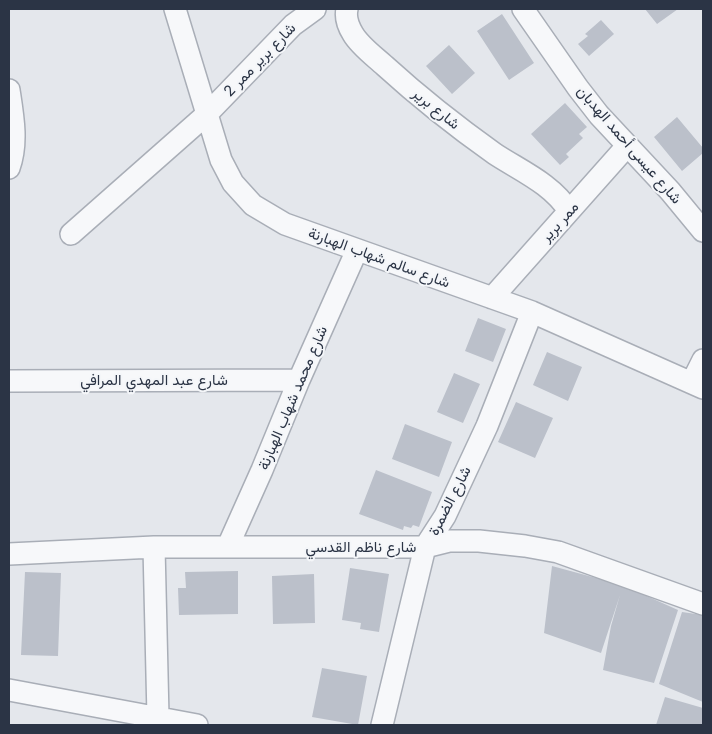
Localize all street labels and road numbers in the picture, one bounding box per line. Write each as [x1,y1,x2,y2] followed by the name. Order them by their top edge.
[220,19,300,101] street label: شارع برير ممر 2
[573,82,685,208] street label: شارع عيسى أحمد الهدبان
[409,85,463,133] street label: شارع برير
[537,198,583,246] street label: ممر برير
[306,224,452,292] street label: شارع سالم شهاب الهبارنة
[255,323,331,473] street label: شارع محمد شهاب الهبارنة
[80,371,228,389] street label: شارع عبد المهدي المرافي
[425,463,475,539] street label: شارع الضمرة
[306,538,416,556] street label: شارع ناظم القدسي

